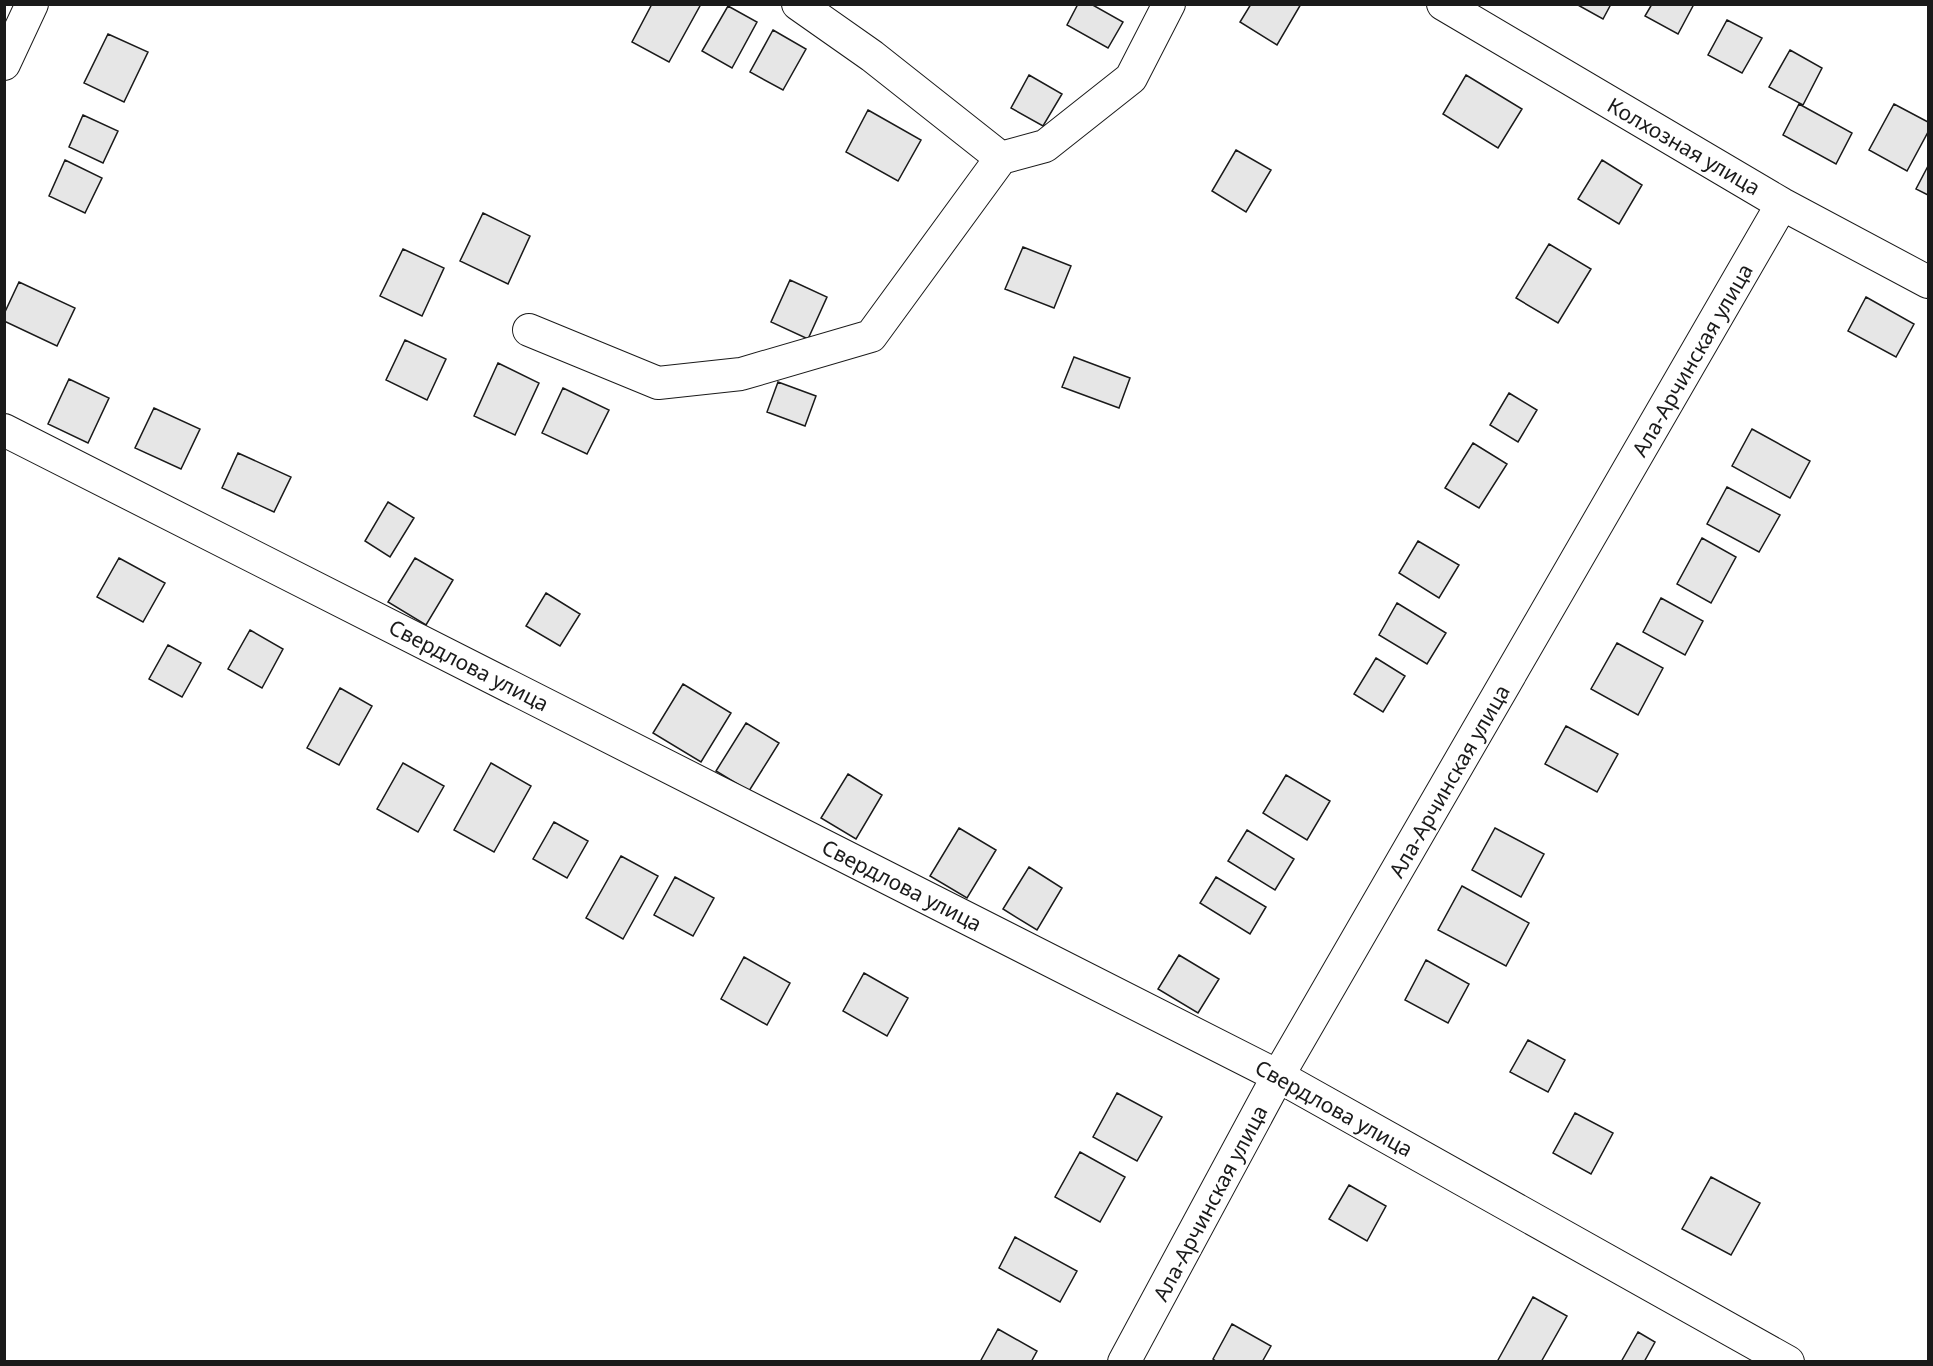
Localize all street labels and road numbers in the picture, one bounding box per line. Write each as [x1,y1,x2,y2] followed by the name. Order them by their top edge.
[1602,91,1766,201] street label: Колхозная улица
[1625,258,1759,462] street label: Ала-Арчинская улица
[384,613,554,717] street label: Свердлова улица
[1382,679,1516,883] street label: Ала-Арчинская улица
[817,833,987,937] street label: Свердлова улица
[1250,1053,1418,1163] street label: Свердлова улица
[1146,1100,1274,1306] street label: Ала-Арчинская улица

